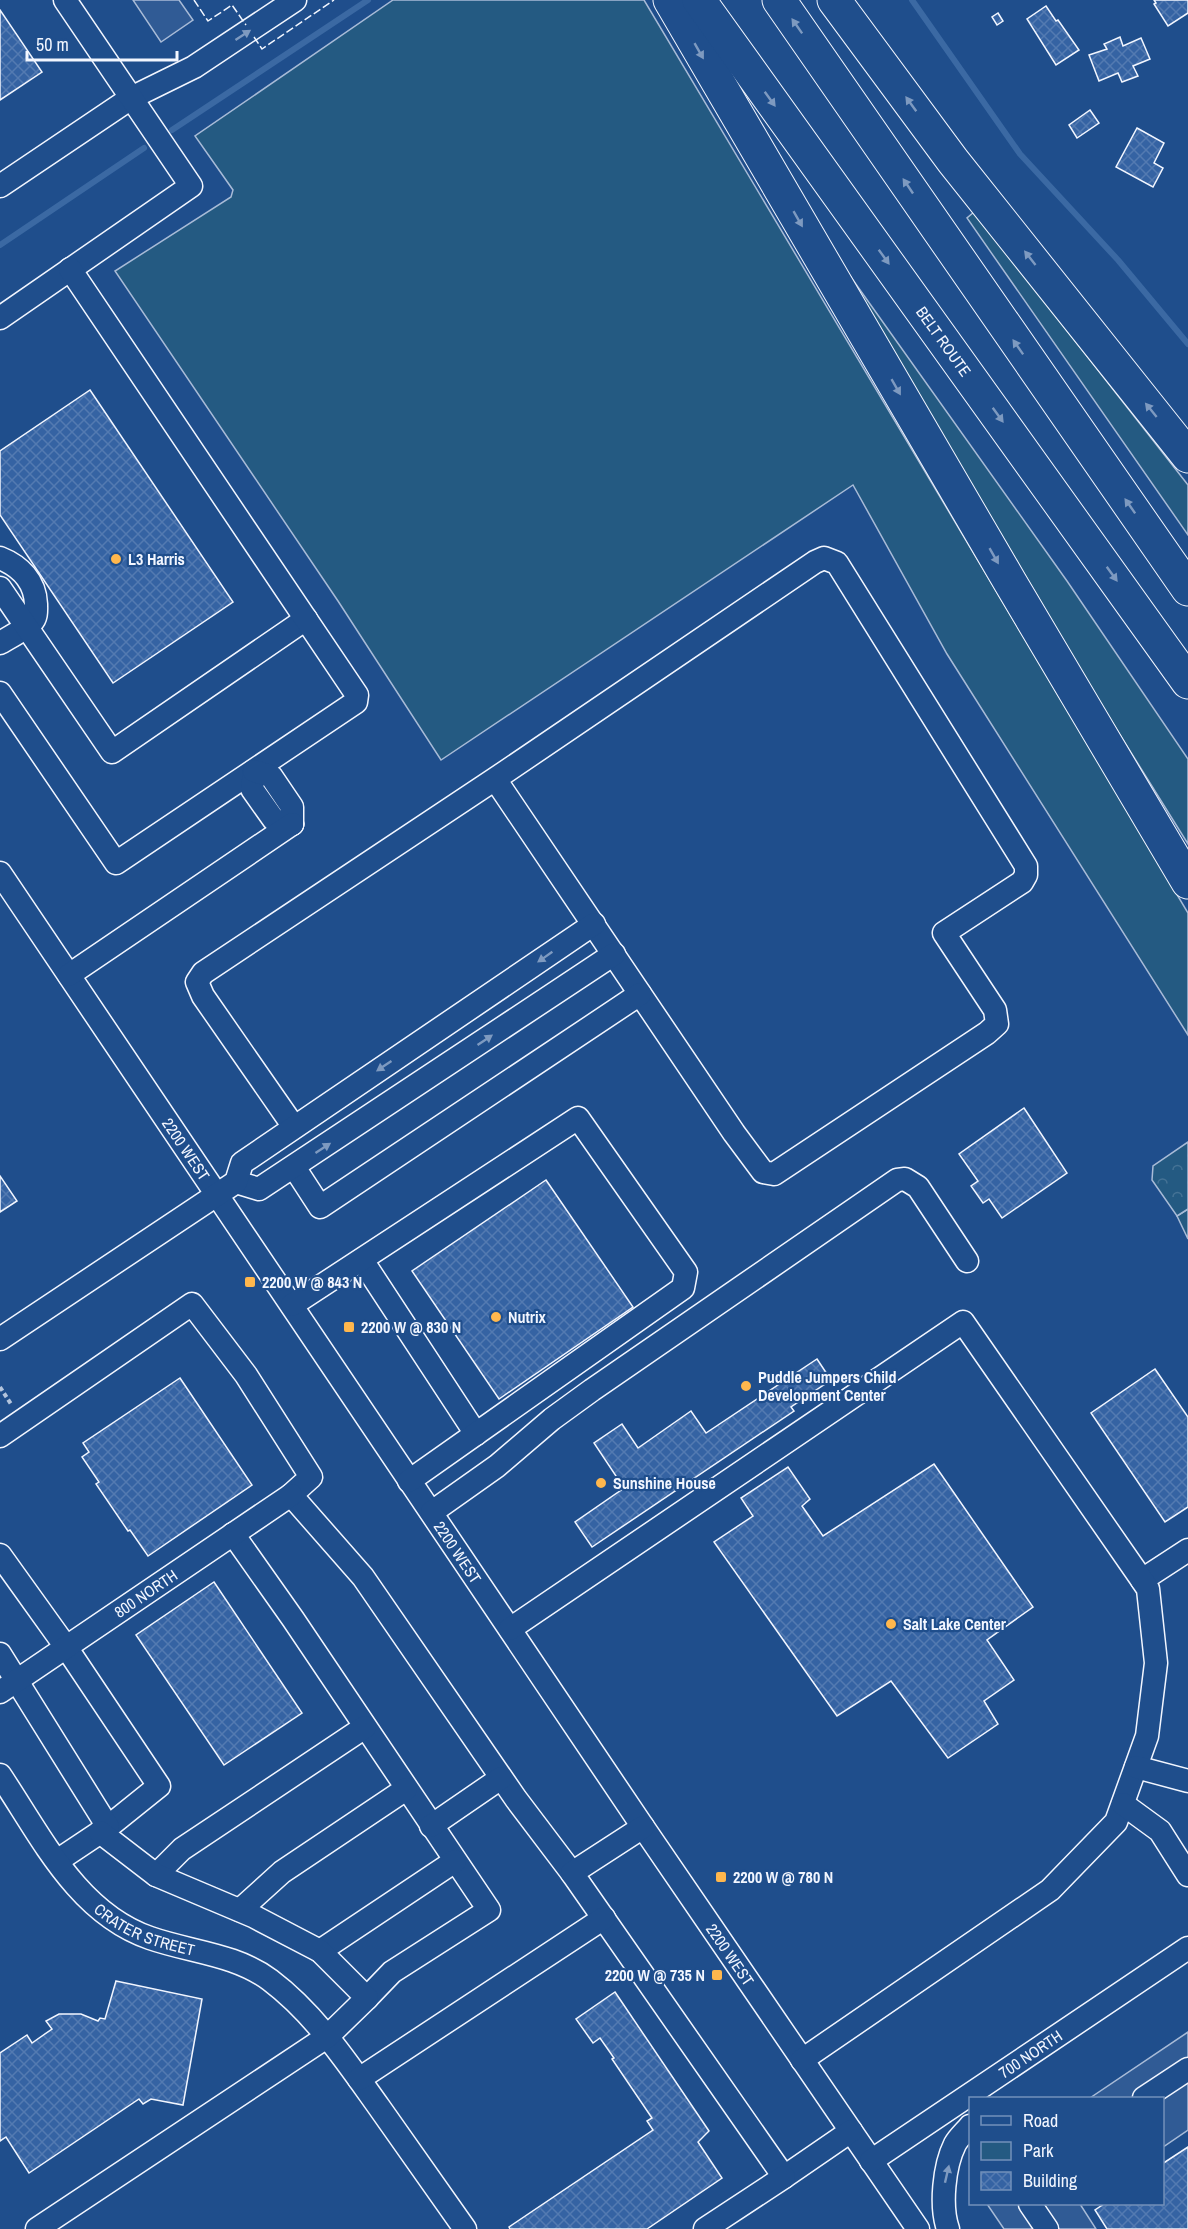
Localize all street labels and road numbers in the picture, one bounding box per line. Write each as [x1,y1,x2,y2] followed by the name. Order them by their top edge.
[911,302,976,381] street label: BELT ROUTE
[157,1114,215,1185] street label: 2200 WEST
[429,1517,487,1588] street label: 2200 WEST
[110,1564,182,1623] street label: 800 NORTH
[90,1898,197,1961] street label: CRATER STREET
[701,1919,759,1990] street label: 2200 WEST
[994,2025,1066,2083] street label: 700 NORTH

